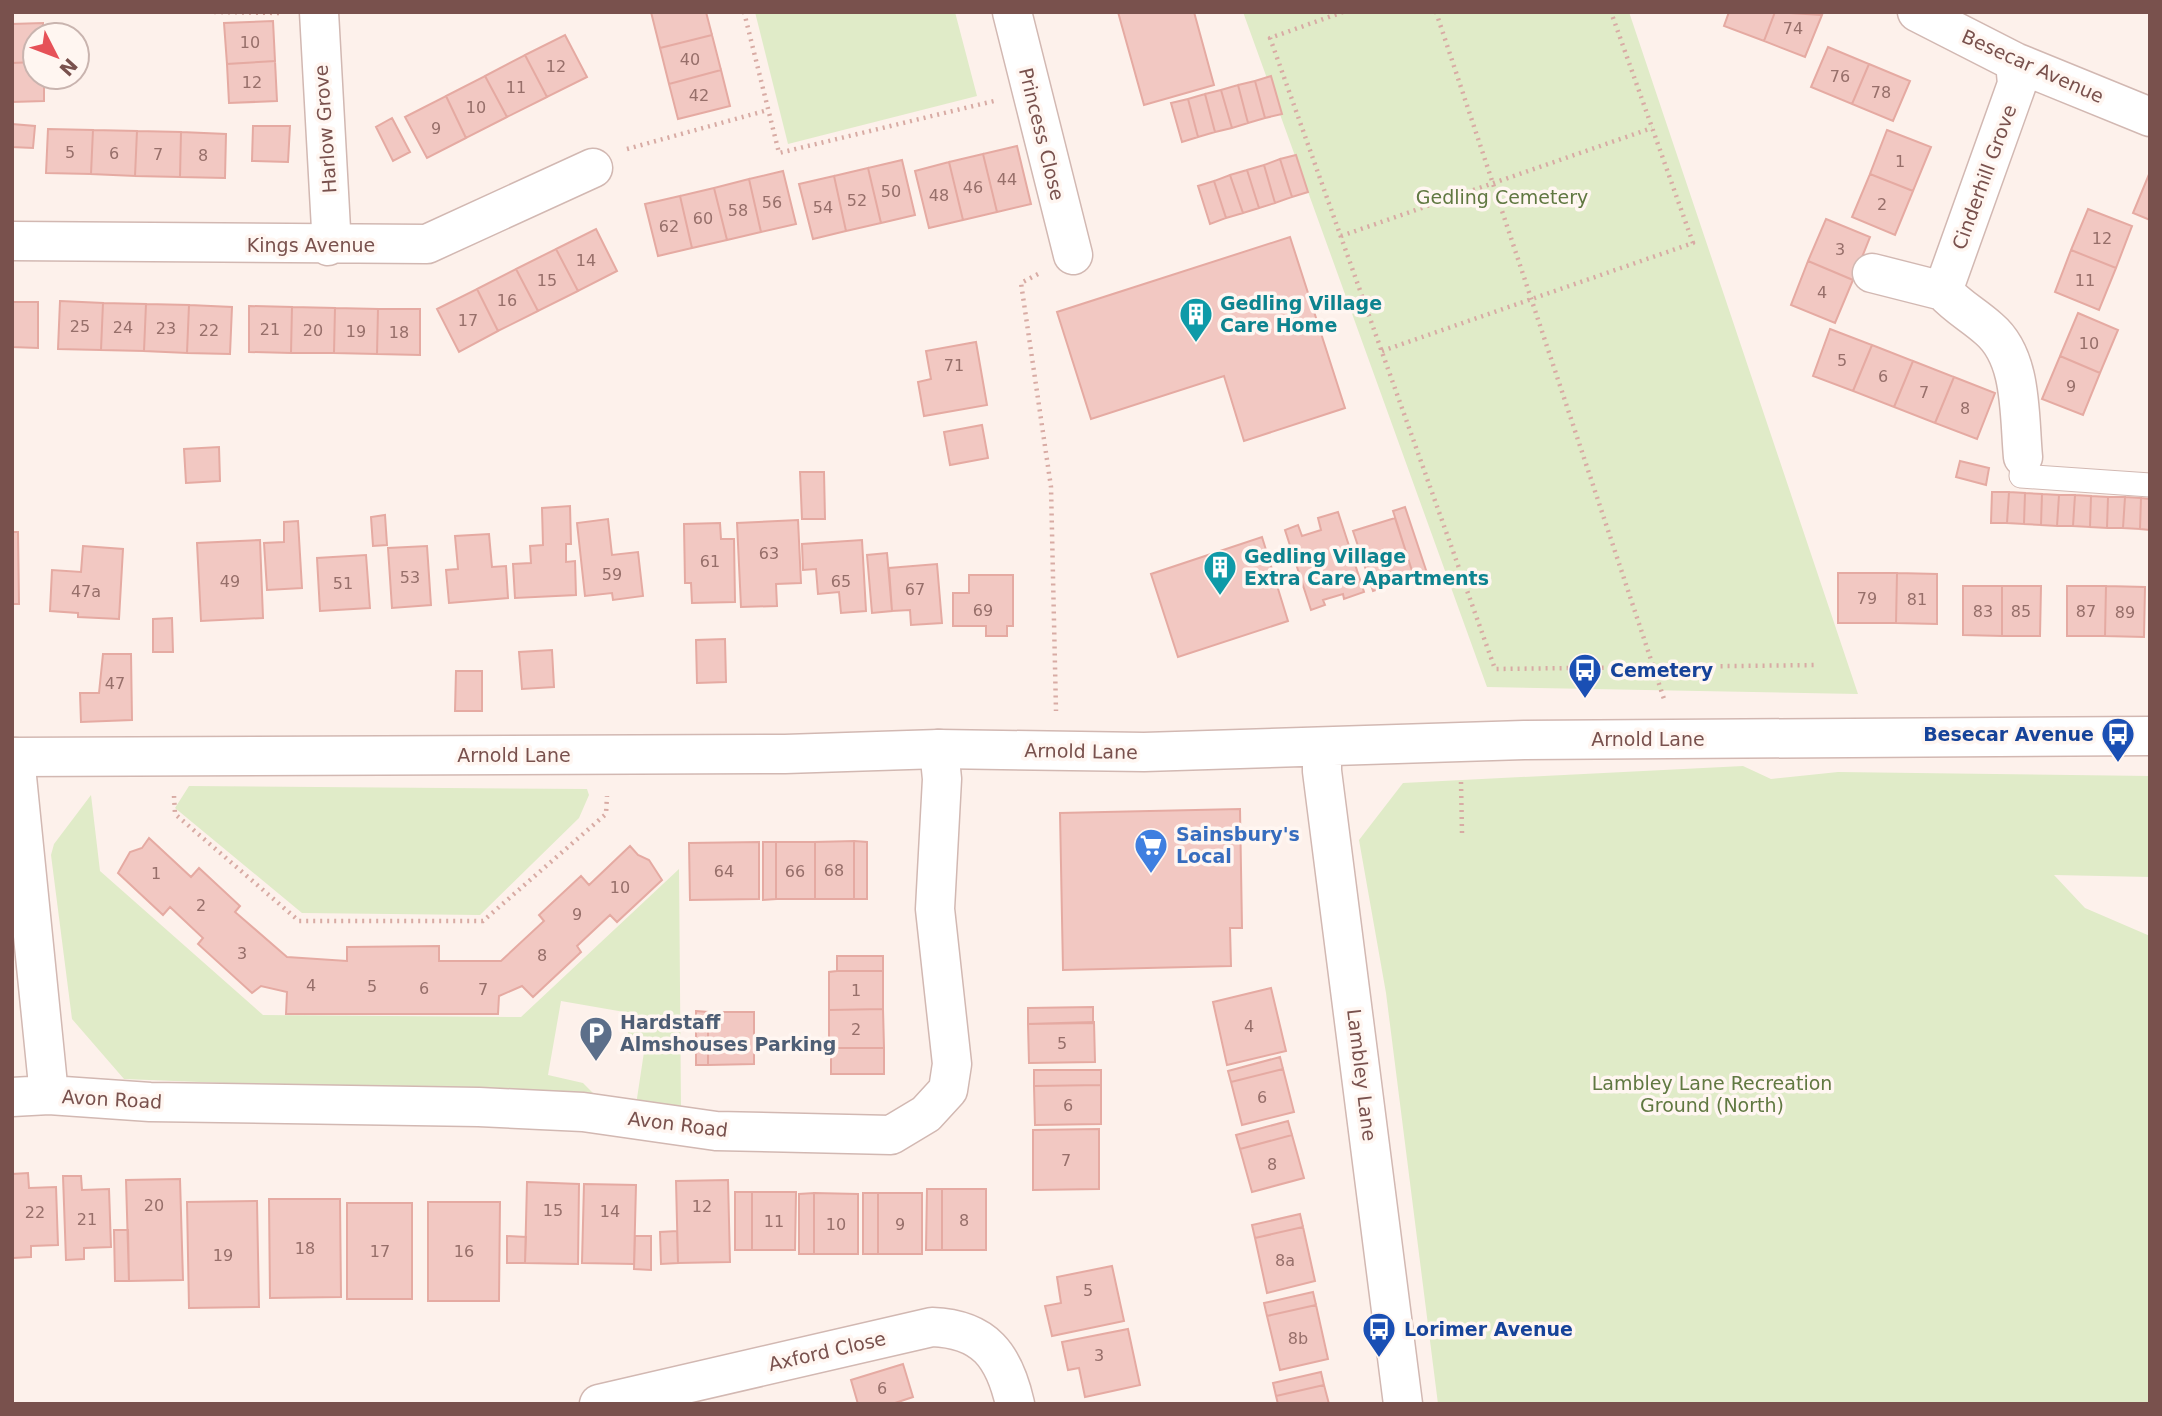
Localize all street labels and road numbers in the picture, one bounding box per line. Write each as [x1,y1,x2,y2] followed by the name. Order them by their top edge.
[1959,25,2107,107] street label: Besecar Avenue
[310,64,340,194] street label: Harlow Grove
[1015,65,1069,203] street label: Princess Close
[1948,102,2020,252] street label: Cinderhill Grove
[247,234,375,256] street label: Kings Avenue
[1591,728,1705,750] street label: Arnold Lane
[1024,739,1138,763] street label: Arnold Lane
[457,744,571,766] street label: Arnold Lane
[1343,1008,1381,1142] street label: Lambley Lane
[61,1085,163,1113] street label: Avon Road
[627,1107,729,1141] street label: Avon Road
[766,1327,888,1375] street label: Axford Close

